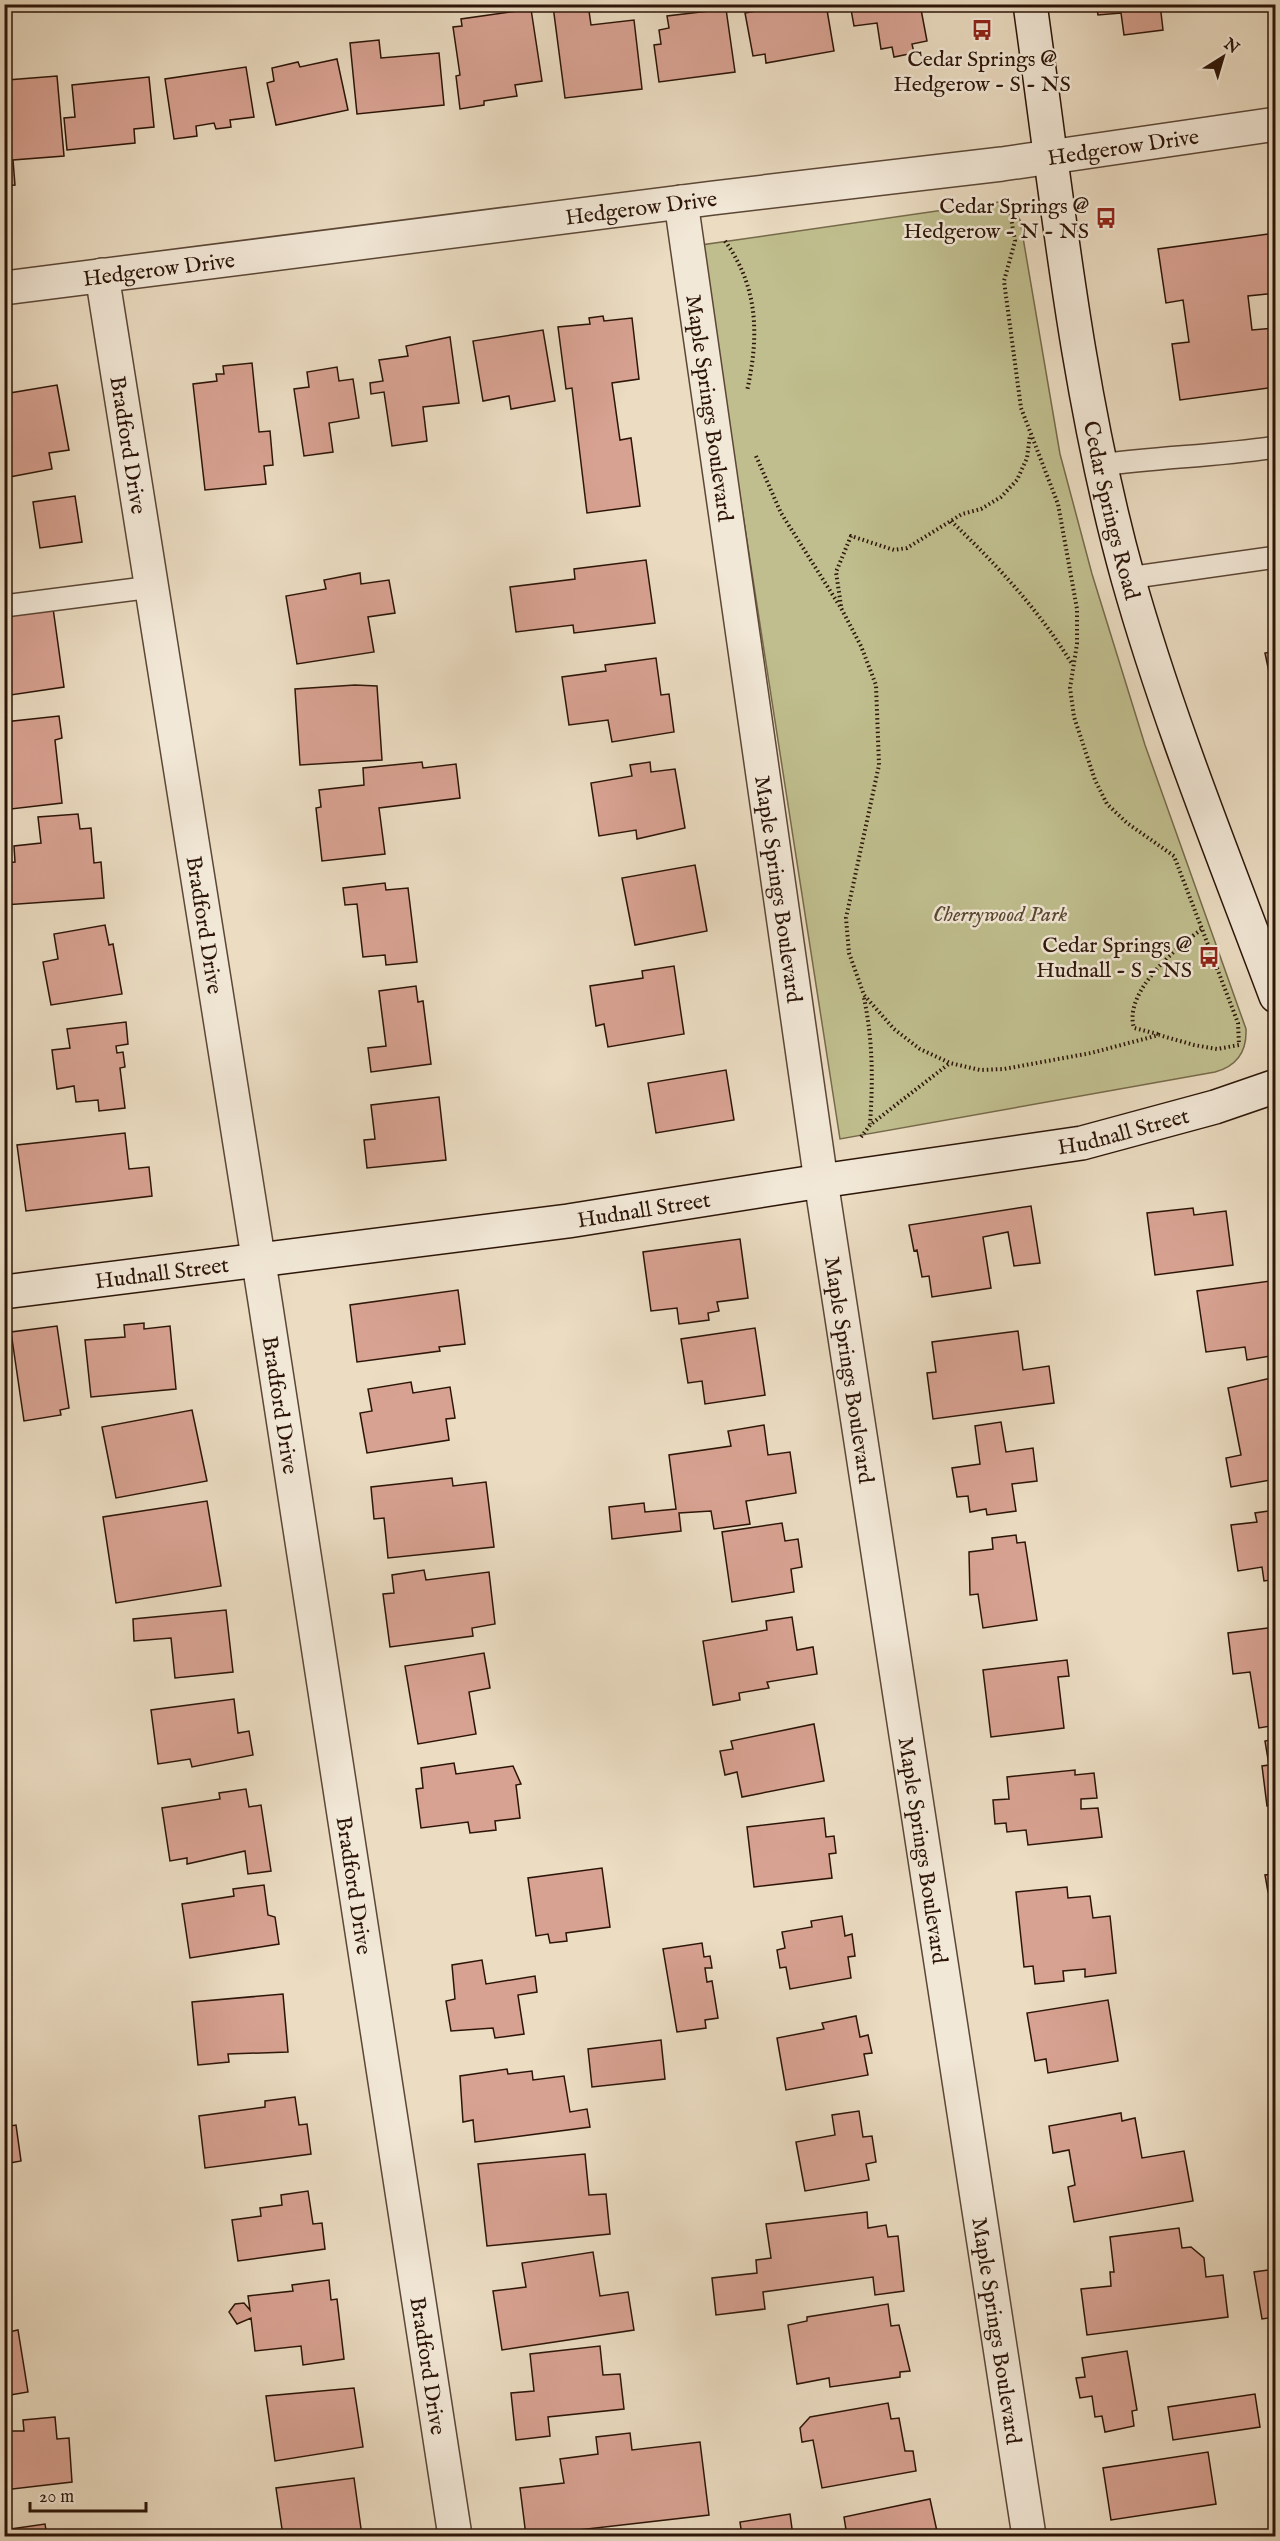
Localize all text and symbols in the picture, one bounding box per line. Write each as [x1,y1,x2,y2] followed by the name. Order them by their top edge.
[970,18,994,42] bus stop icon: Cedar Springs @ Hedgerow - S - NS
[1193,27,1253,87] north arrow
[1218,34,1242,59] text: N
[893,46,1071,99] place label: Cedar Springs @ Hedgerow - S - NS
[1046,123,1201,173] street label: Hedgerow Drive
[564,186,719,233] street label: Hedgerow Drive
[904,193,1089,246] place label: Cedar Springs @ Hedgerow - N - NS
[1094,206,1118,230] bus stop icon: Cedar Springs @ Hedgerow - N - NS
[81,247,237,294] street label: Hedgerow Drive
[678,293,739,524] street label: Maple Springs Boulevard
[102,374,152,516] street label: Bradford Drive
[1076,419,1146,604] street label: Cedar Springs Road
[747,774,807,1005] street label: Maple Springs Boulevard
[178,854,228,996] street label: Bradford Drive
[933,901,1067,929] park label: Cherrywood Park
[1036,932,1192,985] place label: Cedar Springs @ Hudnall - S - NS
[1197,945,1221,969] bus stop icon: Cedar Springs @ Hudnall - S - NS
[1056,1103,1193,1162] street label: Hudnall Street
[575,1187,713,1235] street label: Hudnall Street
[93,1252,231,1296] street label: Hudnall Street
[817,1255,879,1486] street label: Maple Springs Boulevard
[255,1334,303,1476] street label: Bradford Drive
[891,1735,953,1966] street label: Maple Springs Boulevard
[328,1815,377,1957] street label: Bradford Drive
[964,2216,1027,2446] street label: Maple Springs Boulevard
[402,2295,451,2437] street label: Bradford Drive
[30,2475,146,2513] scale bar
[39,2486,74,2509] text: 20 m

